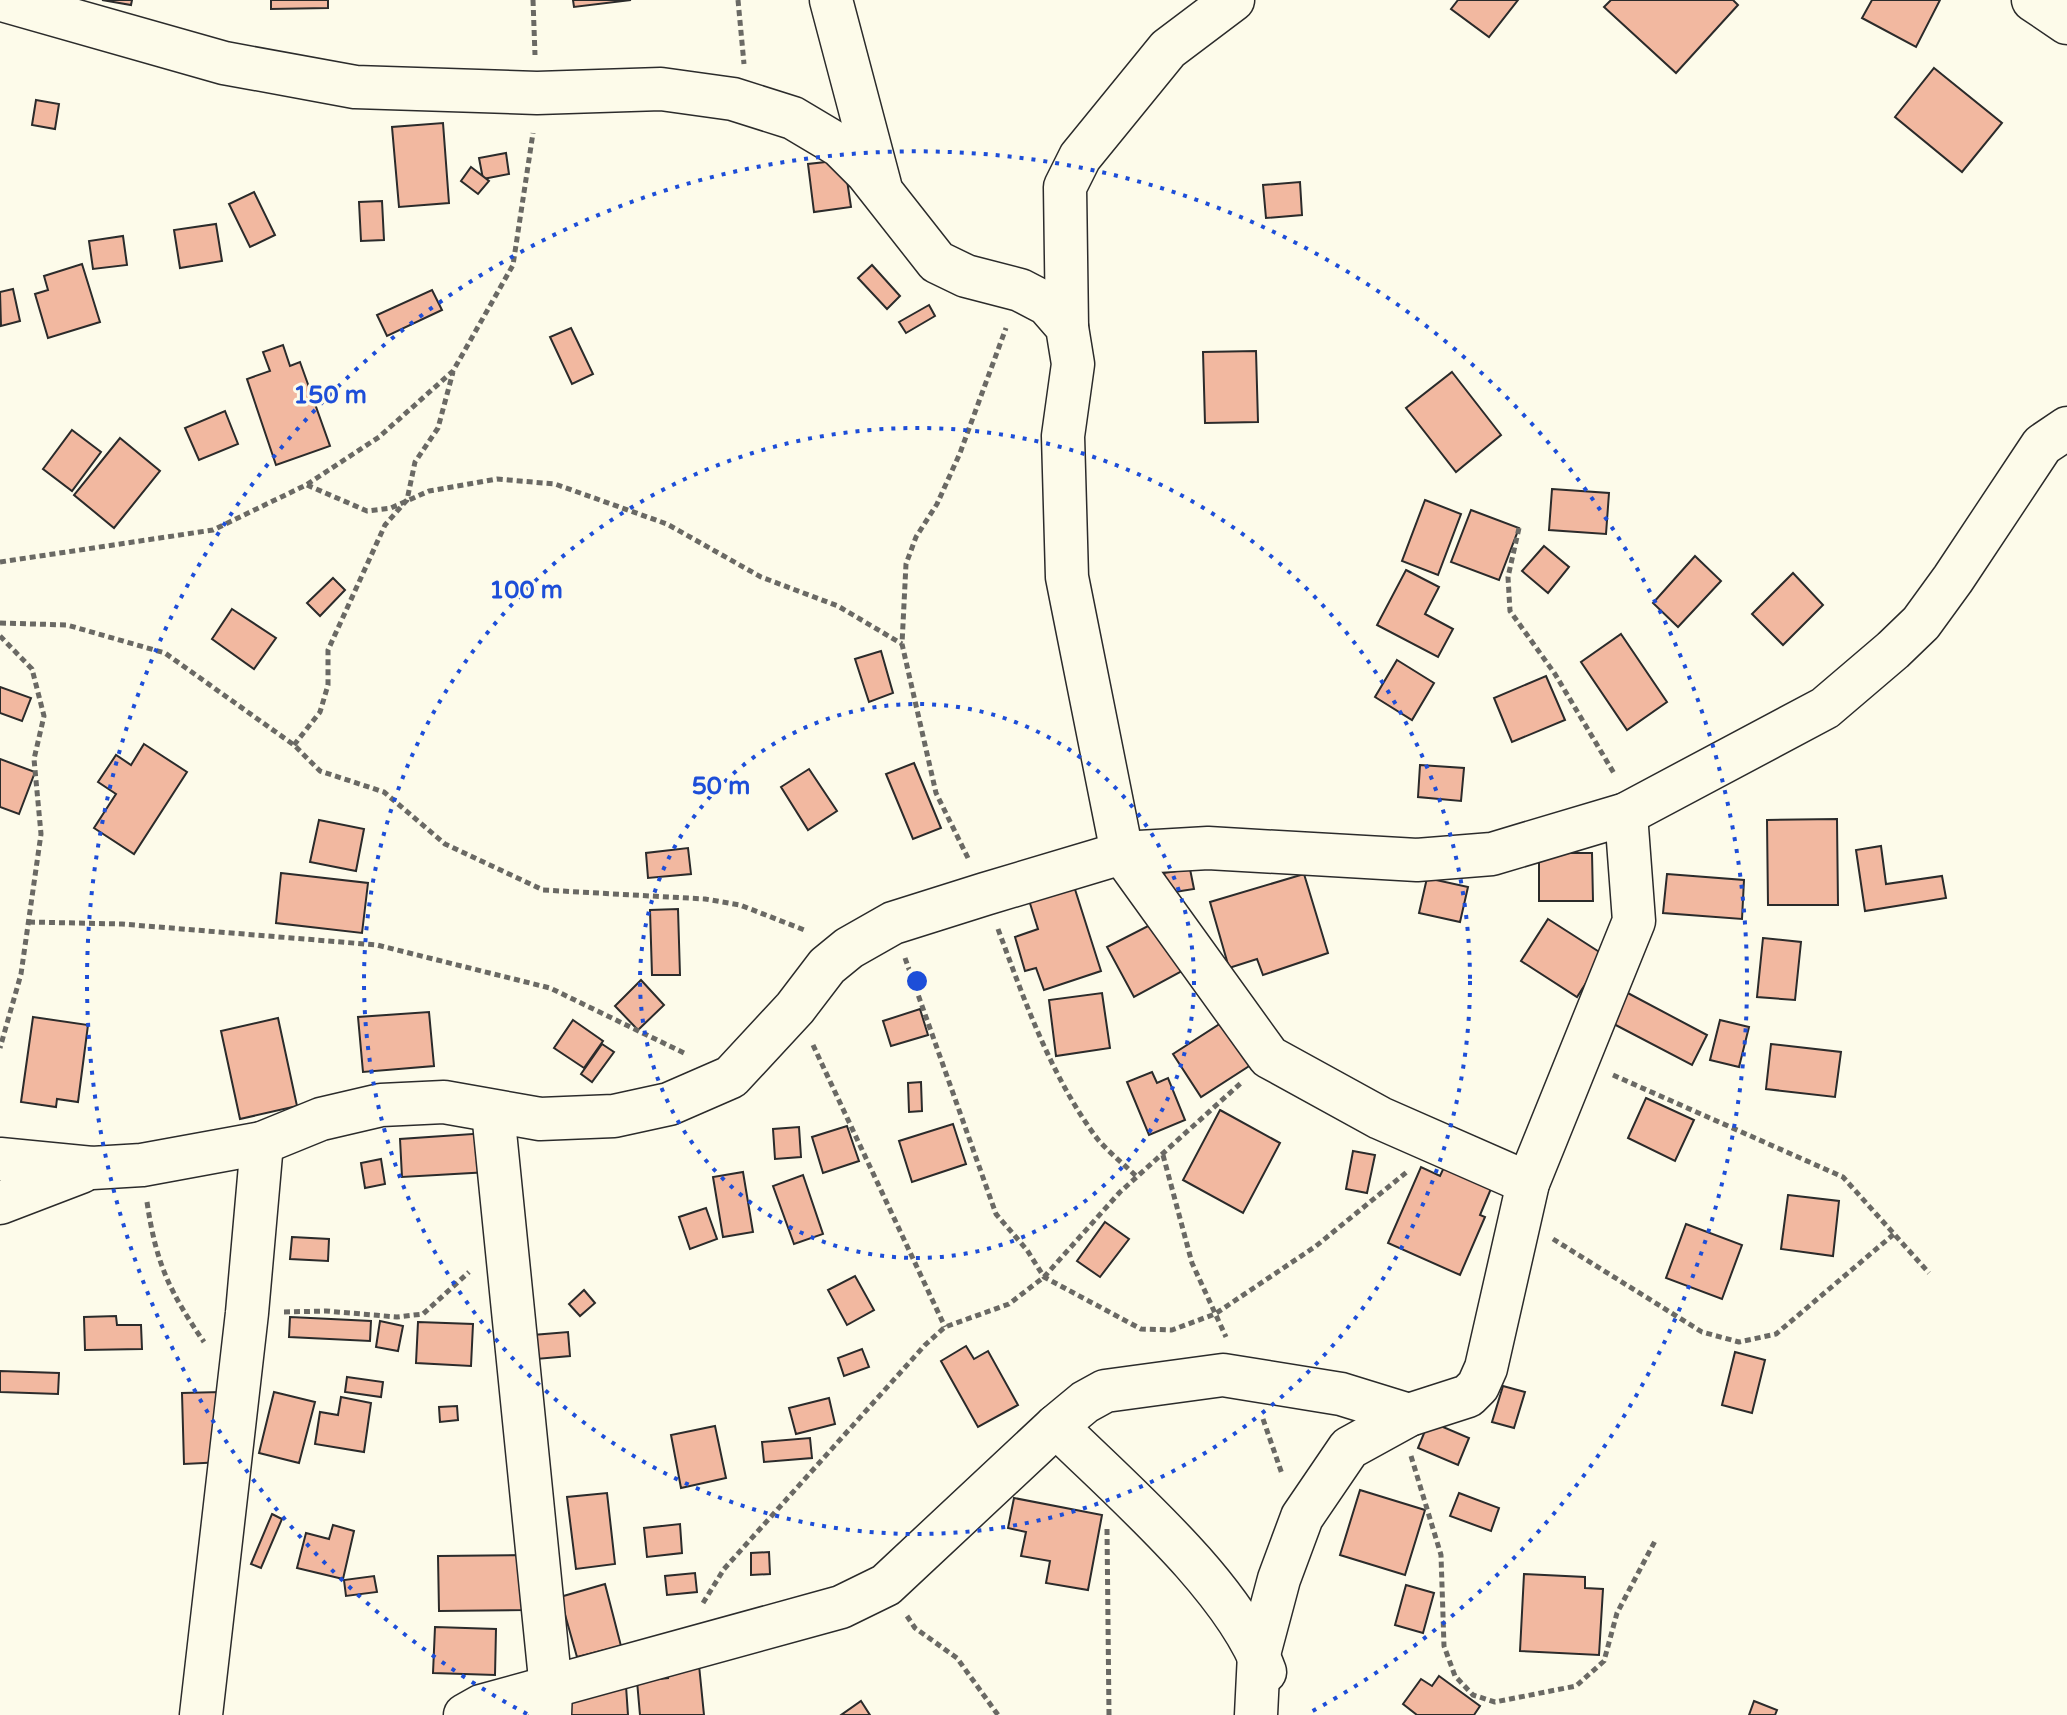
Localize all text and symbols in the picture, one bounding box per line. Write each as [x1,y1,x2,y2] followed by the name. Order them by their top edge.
[293,381,367,410] text: 150 m
[489,576,563,605] text: 100 m
[692,772,750,801] text: 50 m
[903,967,931,995] centre of rings

